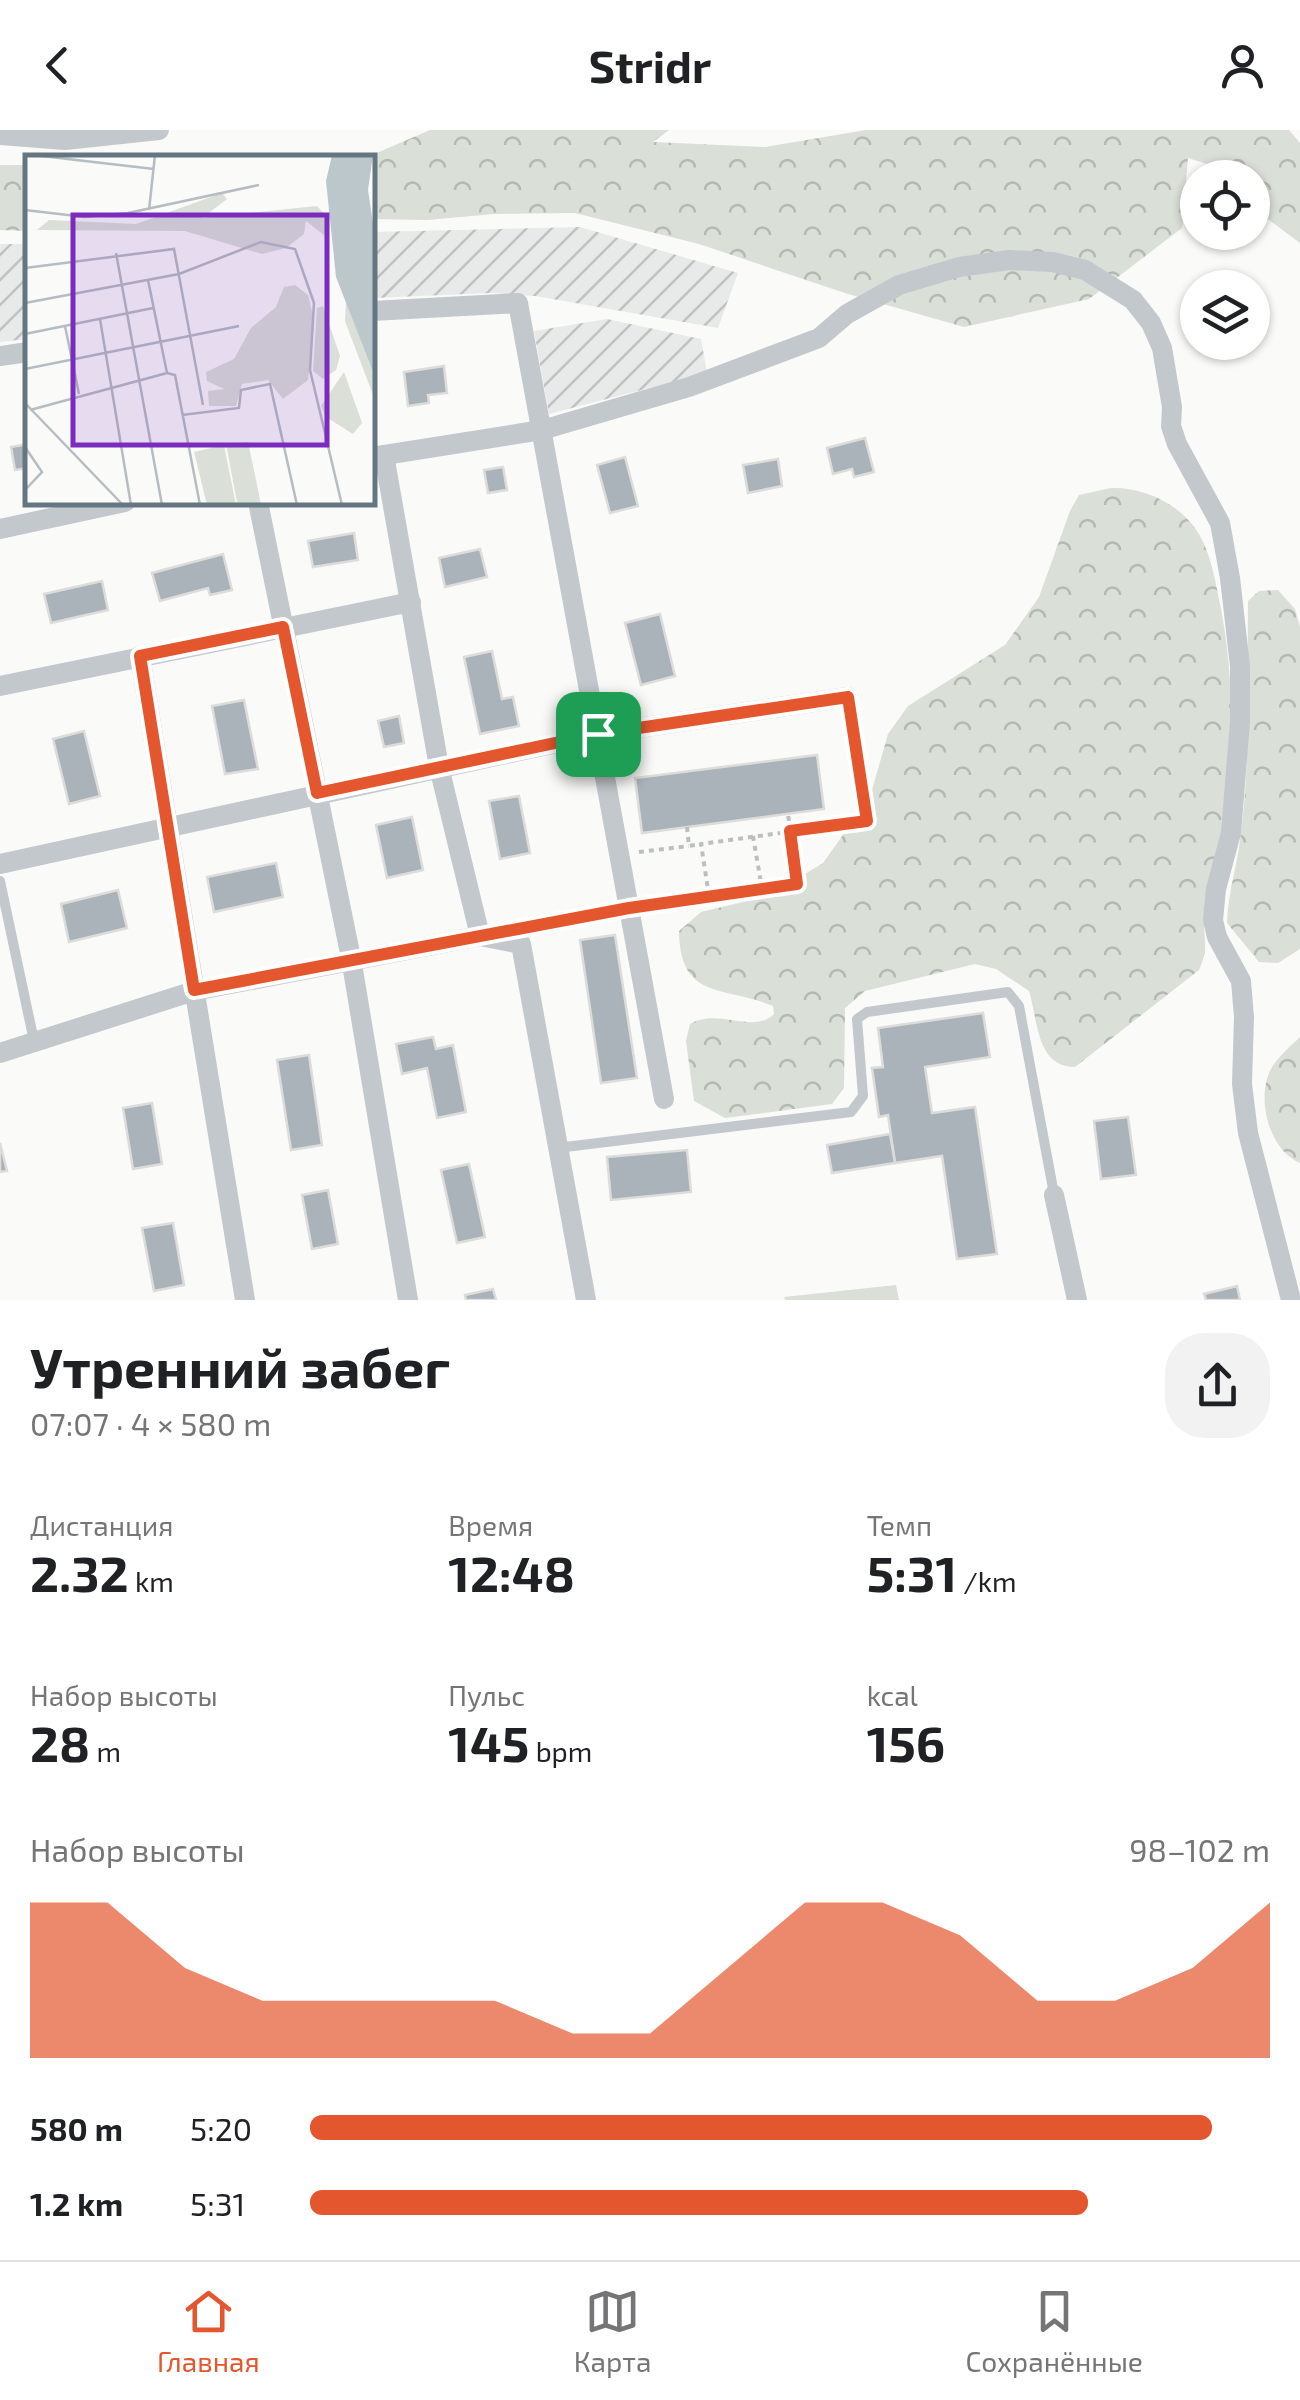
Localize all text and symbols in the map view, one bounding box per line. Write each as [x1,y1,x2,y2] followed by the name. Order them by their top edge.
[30,38,85,93] icon: back
[589,38,711,92] text: Stridr
[1215,38,1270,93] icon: person
[25,155,375,505] inset map
[1180,160,1270,360] map controls
[1180,160,1270,250] button: locate
[1180,270,1270,360] button: layers
[556,692,641,777] pin
[571,707,626,762] icon: arrive
[30,1333,450,1399] text: Утренний забег
[1165,1333,1270,1438] button: share
[30,1404,271,1442] text: 07:07 · 4 × 580 m
[30,1508,173,1542] text: Дистанция
[448,1508,533,1542] text: Время
[867,1508,932,1542] text: Темп
[30,1542,129,1602] text: 2.32
[448,1542,575,1602] text: 12:48
[867,1542,957,1602] text: 5:31
[129,1564,174,1598] text: km
[957,1564,1017,1598] text: /km
[30,1678,218,1712] text: Набор высоты
[448,1678,525,1712] text: Пульс
[867,1678,918,1712] text: kcal
[30,1712,90,1772] text: 28
[448,1712,529,1772] text: 145
[867,1712,945,1772] text: 156
[90,1734,121,1768] text: m
[529,1734,592,1768] text: bpm
[30,1830,245,1868] text: Набор высоты
[1129,1830,1270,1868] text: 98–102 m
[30,2109,123,2147] text: 580 m
[190,2109,252,2147] text: 5:20
[30,2184,123,2222] text: 1.2 km
[190,2184,245,2222] text: 5:31
[157,2284,260,2378] tab: Главная
[574,2284,652,2378] tab: Карта
[966,2284,1143,2378] tab: Сохранённые

